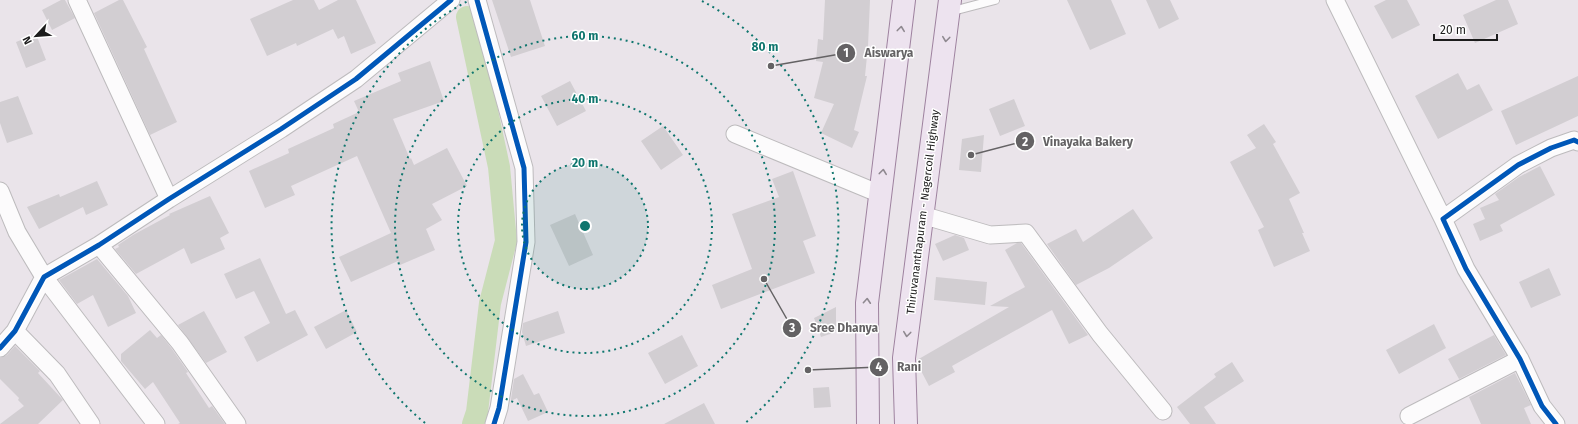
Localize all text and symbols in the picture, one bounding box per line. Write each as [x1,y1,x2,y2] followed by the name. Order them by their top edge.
[16,16,56,56] north arrow
[1434,16,1497,42] scale bar
[1440,23,1466,37] text: 20 m
[896,26,905,32] one-way arrow
[572,29,598,43] text: 60 m
[20,34,35,46] text: N
[942,36,951,42] one-way arrow
[752,40,778,54] text: 80 m
[836,41,921,65] callout: Aiswarya
[843,46,849,60] text: 1
[864,46,914,60] text: Aiswarya
[572,92,598,106] text: 40 m
[904,108,942,315] street label: Thiruvananthapuram - Nagercoil Highway
[1015,129,1141,153] callout: Vinayaka Bakery
[1022,135,1028,149] text: 2
[1042,135,1134,149] text: Vinayaka Bakery
[572,156,598,170] text: 20 m
[878,169,887,175] one-way arrow
[578,219,592,233] centre of rings
[863,298,872,304] one-way arrow
[782,316,886,340] callout: Sree Dhanya
[788,321,795,335] text: 3
[810,321,878,335] text: Sree Dhanya
[903,331,912,337] one-way arrow
[869,355,929,379] callout: Rani
[876,360,883,374] text: 4
[897,360,921,374] text: Rani

